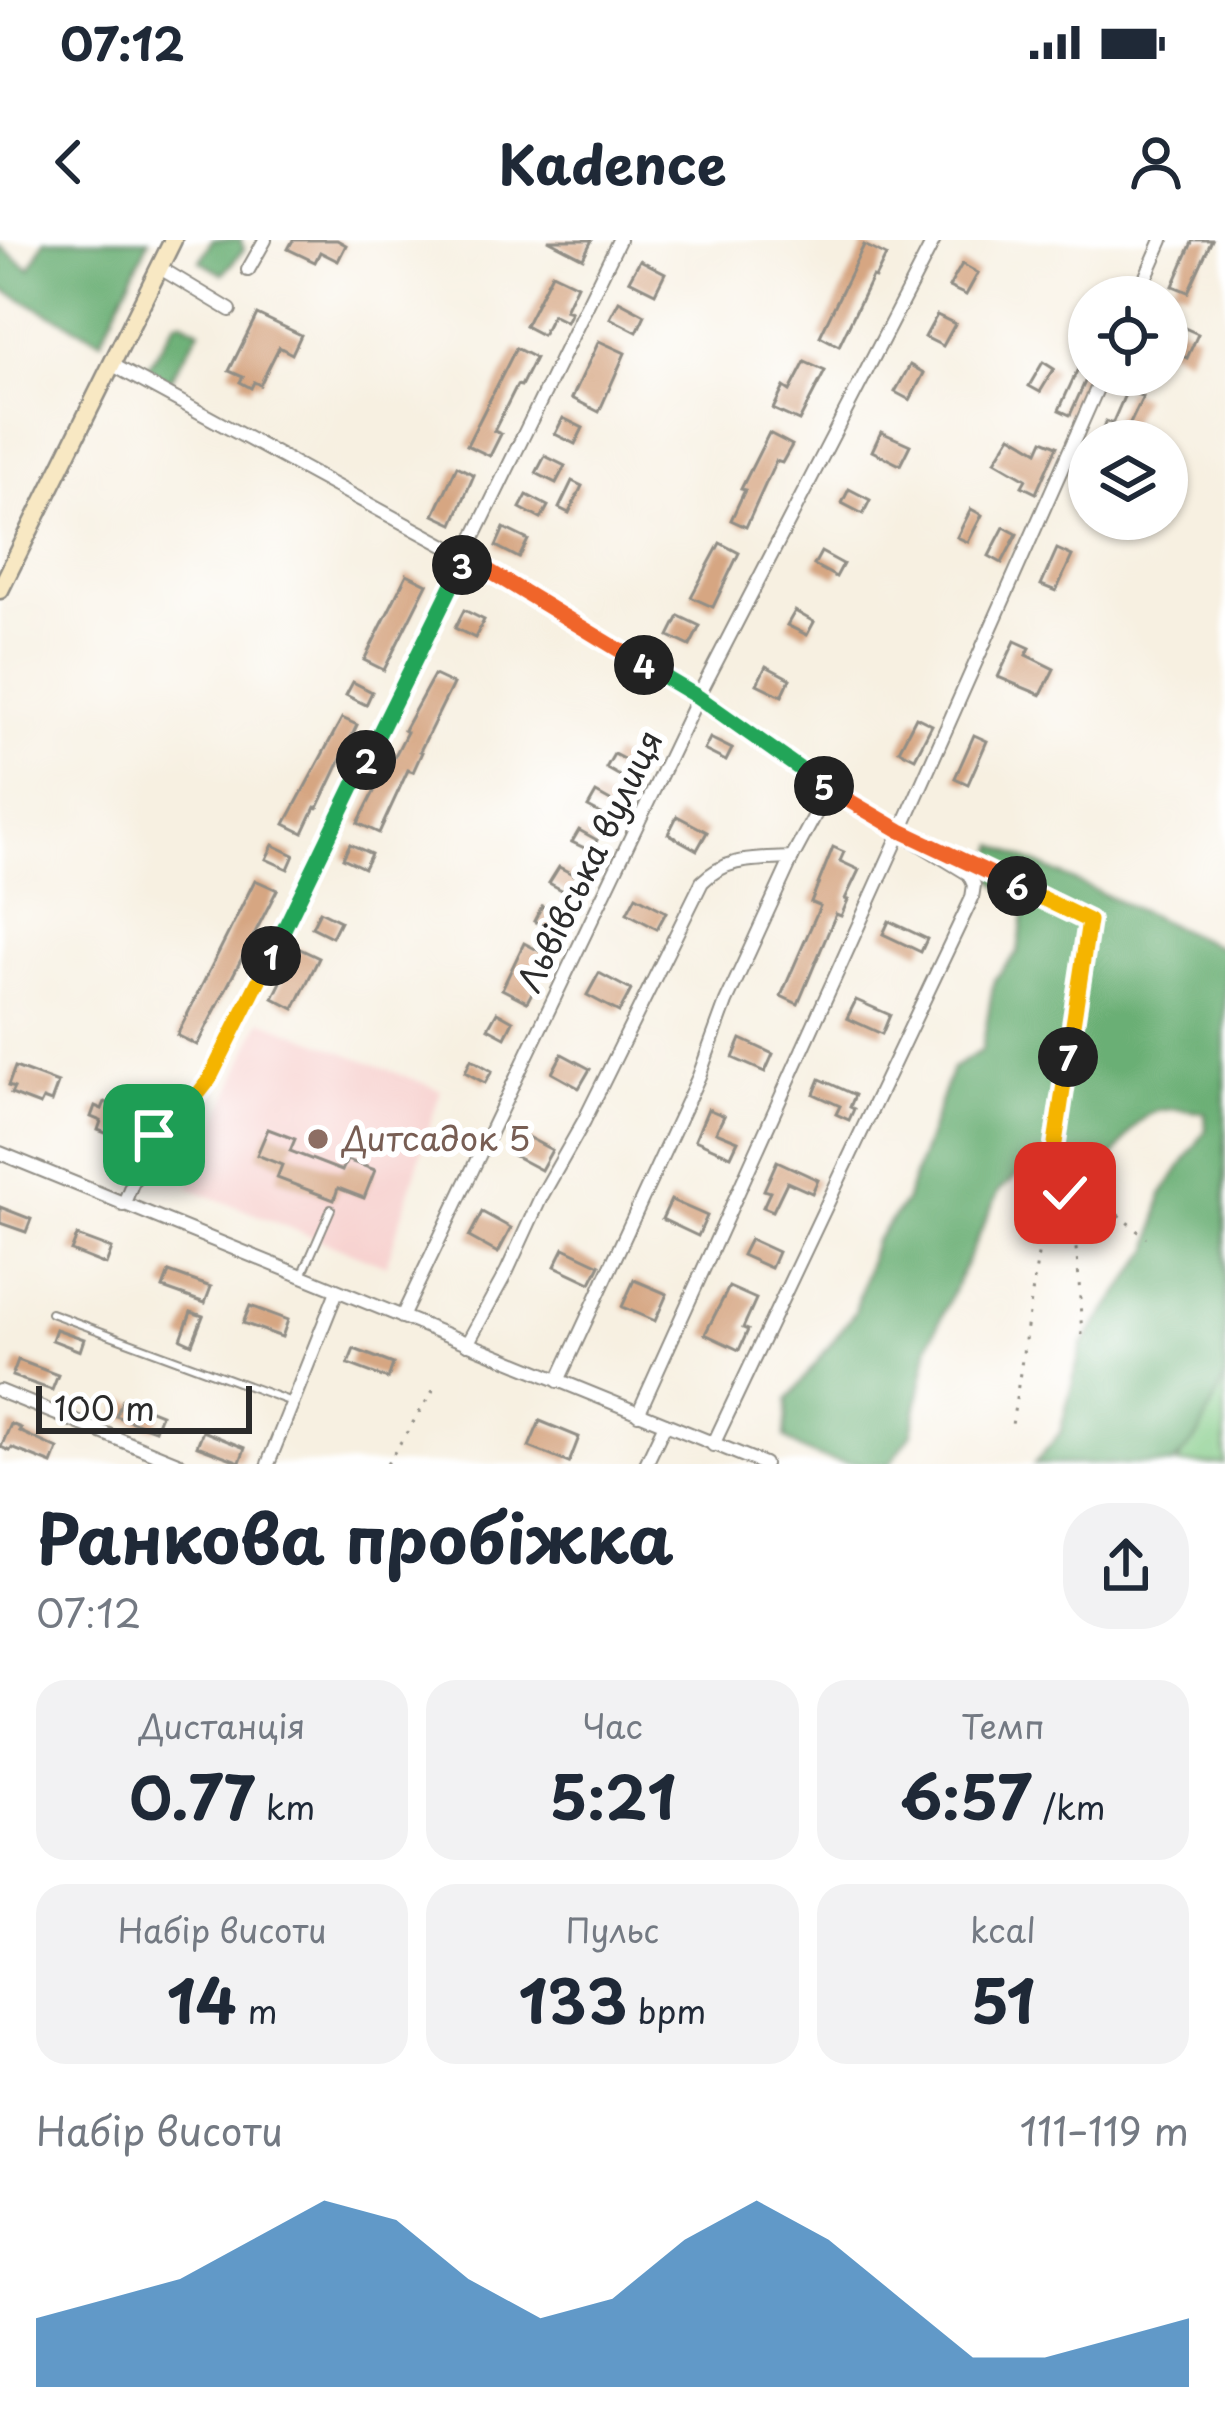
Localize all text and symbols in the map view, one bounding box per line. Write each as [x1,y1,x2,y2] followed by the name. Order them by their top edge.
[60,8,185,76] text: 07:12
[499,122,726,203] text: Kadence
[36,129,102,195] icon: back
[1123,129,1189,195] icon: person
[1068,276,1188,540] map controls
[1068,276,1188,396] button: locate
[1068,420,1188,540] button: layers
[432,535,492,595] pin: 3
[451,540,473,590] text: 3
[614,635,674,695] pin: 4
[633,640,655,690] text: 4
[503,721,673,1000] street label: Львівська вулиця
[336,730,396,790] pin: 2
[354,735,378,785] text: 2
[794,756,854,816] pin: 5
[813,761,835,811] text: 5
[987,856,1047,916] pin: 6
[1005,861,1029,911] text: 6
[241,926,301,986] pin: 1
[263,931,279,981] text: 1
[1038,1027,1098,1087] pin: 7
[1059,1032,1077,1082] text: 7
[103,1084,205,1186] pin
[121,1102,187,1168] icon: arrive
[341,1112,530,1162] place label: Дитсадок 5
[305,1126,331,1152] marker: Дитсадок 5
[1014,1142,1116,1244] pin
[1032,1160,1098,1226] icon: check
[36,1380,252,1433] scale bar
[54,1382,155,1432] text: 100 m
[36,1487,674,1586] text: Ранкова пробіжка
[1063,1503,1189,1629] button: share
[36,1582,141,1641] text: 07:12
[139,1700,305,1750] text: Дистанція
[582,1700,643,1750] text: Час
[961,1700,1045,1750] text: Темп
[129,1750,255,1840] text: 0.77
[549,1750,676,1840] text: 5:21
[900,1750,1032,1840] text: 6:57
[255,1781,315,1831] text: km
[1032,1781,1106,1831] text: /km
[118,1904,327,1954] text: Набір висоти
[566,1904,659,1954] text: Пульс
[970,1904,1036,1954] text: kcal
[167,1954,237,2044] text: 14
[519,1954,627,2044] text: 133
[971,1954,1035,2044] text: 51
[237,1985,278,2035] text: m
[627,1985,706,2035] text: bpm
[36,2100,283,2159] text: Набір висоти
[1020,2100,1189,2159] text: 111–119 m

